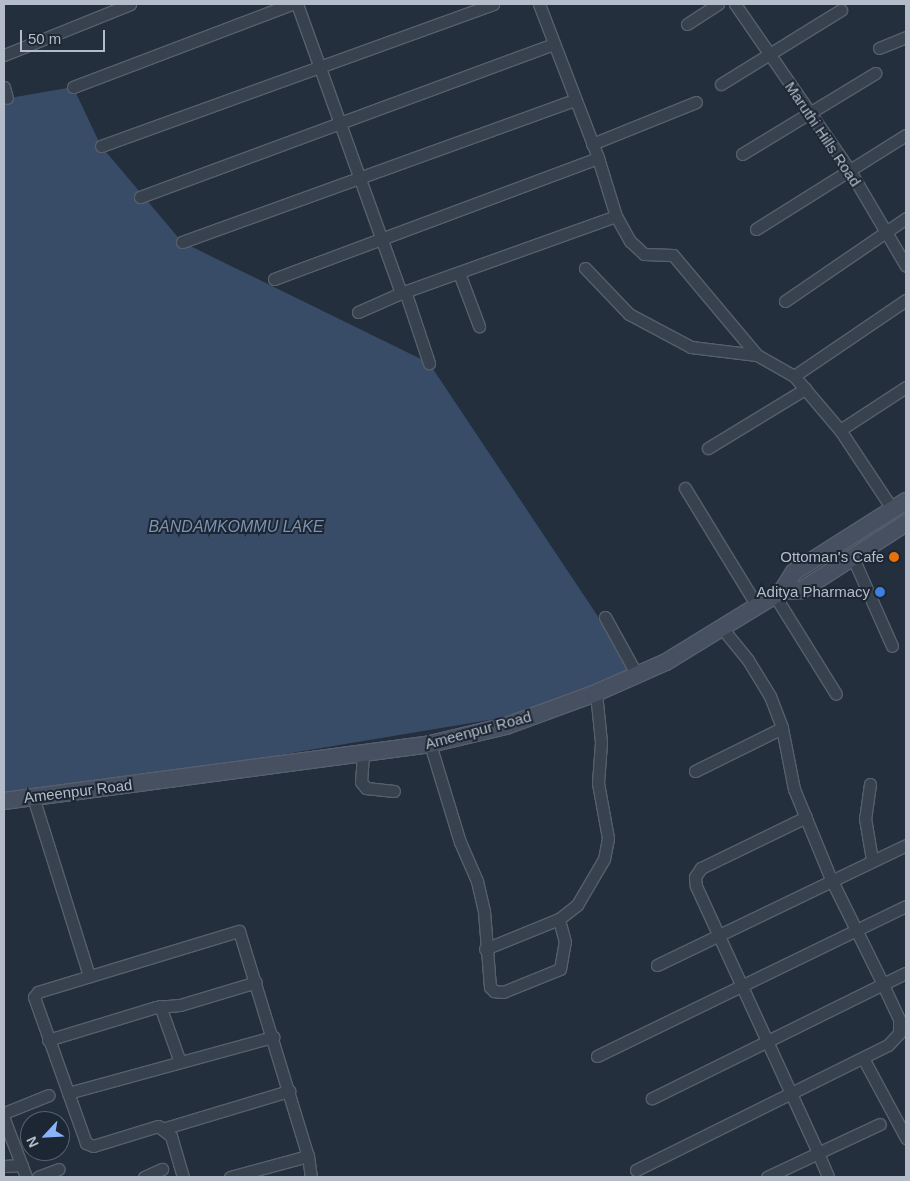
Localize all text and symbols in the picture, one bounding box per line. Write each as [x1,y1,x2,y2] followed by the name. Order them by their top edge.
[22,20,108,52] scale bar
[28,30,61,47] text: 50 m
[781,78,865,190] street label: Maruthi Hills Road
[148,517,324,537] water label: BANDAMKOMMU LAKE
[780,548,884,566] place label: Ottoman's Cafe
[888,551,900,563] marker: Ottoman's Cafe
[757,583,870,601] place label: Aditya Pharmacy
[874,586,886,598] marker: Aditya Pharmacy
[423,707,533,753] street label: Ameenpur Road
[23,775,133,807] street label: Ameenpur Road
[20,1111,70,1161] north arrow
[23,1134,42,1150] text: N

